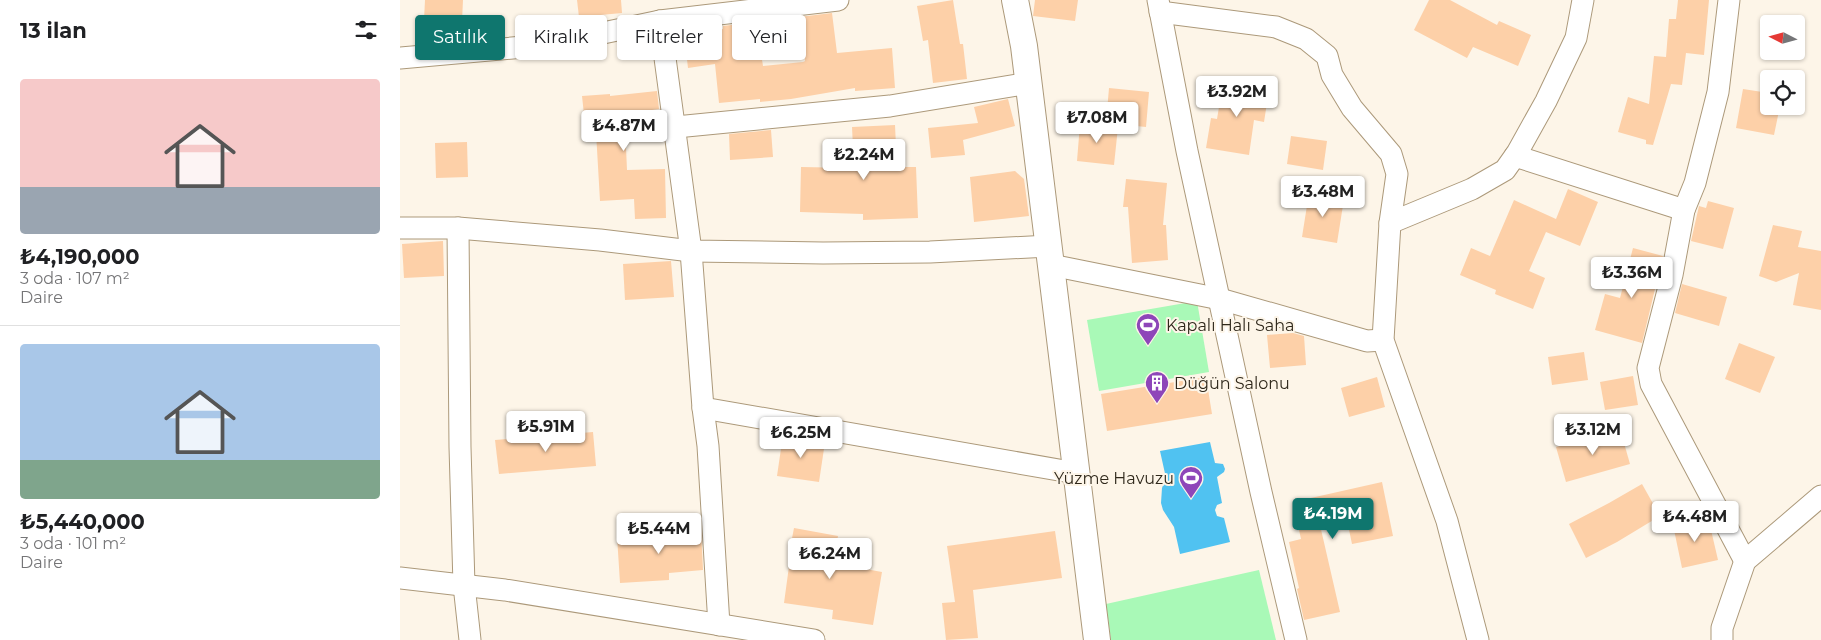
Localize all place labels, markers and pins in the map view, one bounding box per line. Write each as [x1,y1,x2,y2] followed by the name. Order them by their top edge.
[1196,76,1278,118] pin: ₺3.92M
[1056,102,1138,144] pin: ₺7.08M
[583,110,665,152] pin: ₺4.87M
[823,138,905,181] pin: ₺2.24M
[1282,176,1364,218] pin: ₺3.48M
[1591,256,1673,299] pin: ₺3.36M
[1135,312,1161,346] sports icon: Kapalı Halı Saha
[1166,316,1294,335] place label: Kapalı Halı Saha
[1144,370,1170,404] building icon: Düğün Salonu
[1174,374,1290,393] place label: Düğün Salonu
[505,410,587,453] pin: ₺5.91M
[1552,414,1634,456] pin: ₺3.12M
[760,416,842,459] pin: ₺6.25M
[1178,465,1204,499] sports icon: Yüzme Havuzu
[1054,469,1174,488] place label: Yüzme Havuzu
[1292,498,1374,540] pin: ₺4.19M
[1654,500,1736,543] pin: ₺4.48M
[618,512,700,555] pin: ₺5.44M
[789,538,871,580] pin: ₺6.24M

